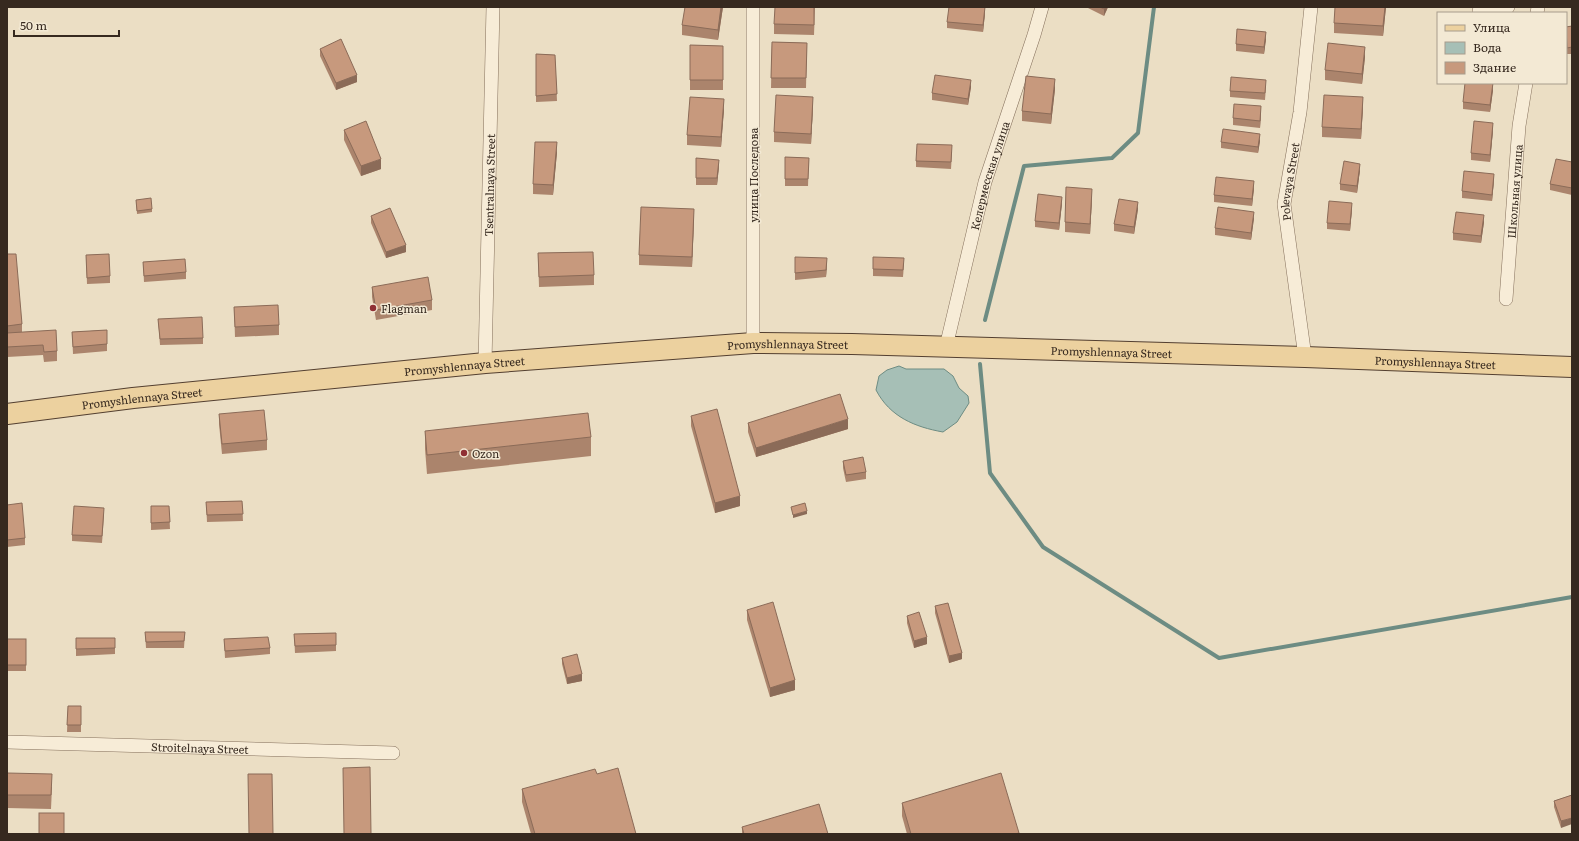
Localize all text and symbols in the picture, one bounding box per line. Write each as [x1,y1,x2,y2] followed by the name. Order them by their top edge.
[14,12,119,38] scale bar
[1437,12,1567,84] legend
[20,16,47,34] text: 50 m
[1473,18,1511,36] text: Улица
[1473,38,1502,56] text: Вода
[1473,58,1516,76] text: Здание
[966,119,1013,232] street label: Келермесская улица
[745,128,761,222] street label: улица Последова
[480,133,498,236] street label: Tsentralnaya Street
[1276,141,1303,222] street label: Polevaya Street
[1503,144,1526,239] street label: Школьная улица
[381,300,427,316] place label: Flagman
[368,303,378,313] marker: Flagman
[726,335,849,353] street label: Promyshlennaya Street
[1051,342,1173,361] street label: Promyshlennaya Street
[403,352,526,379] street label: Promyshlennaya Street
[1374,352,1497,372] street label: Promyshlennaya Street
[81,383,204,412] street label: Promyshlennaya Street
[472,445,499,461] place label: Ozon
[459,448,469,458] marker: Ozon
[151,738,249,757] street label: Stroitelnaya Street

